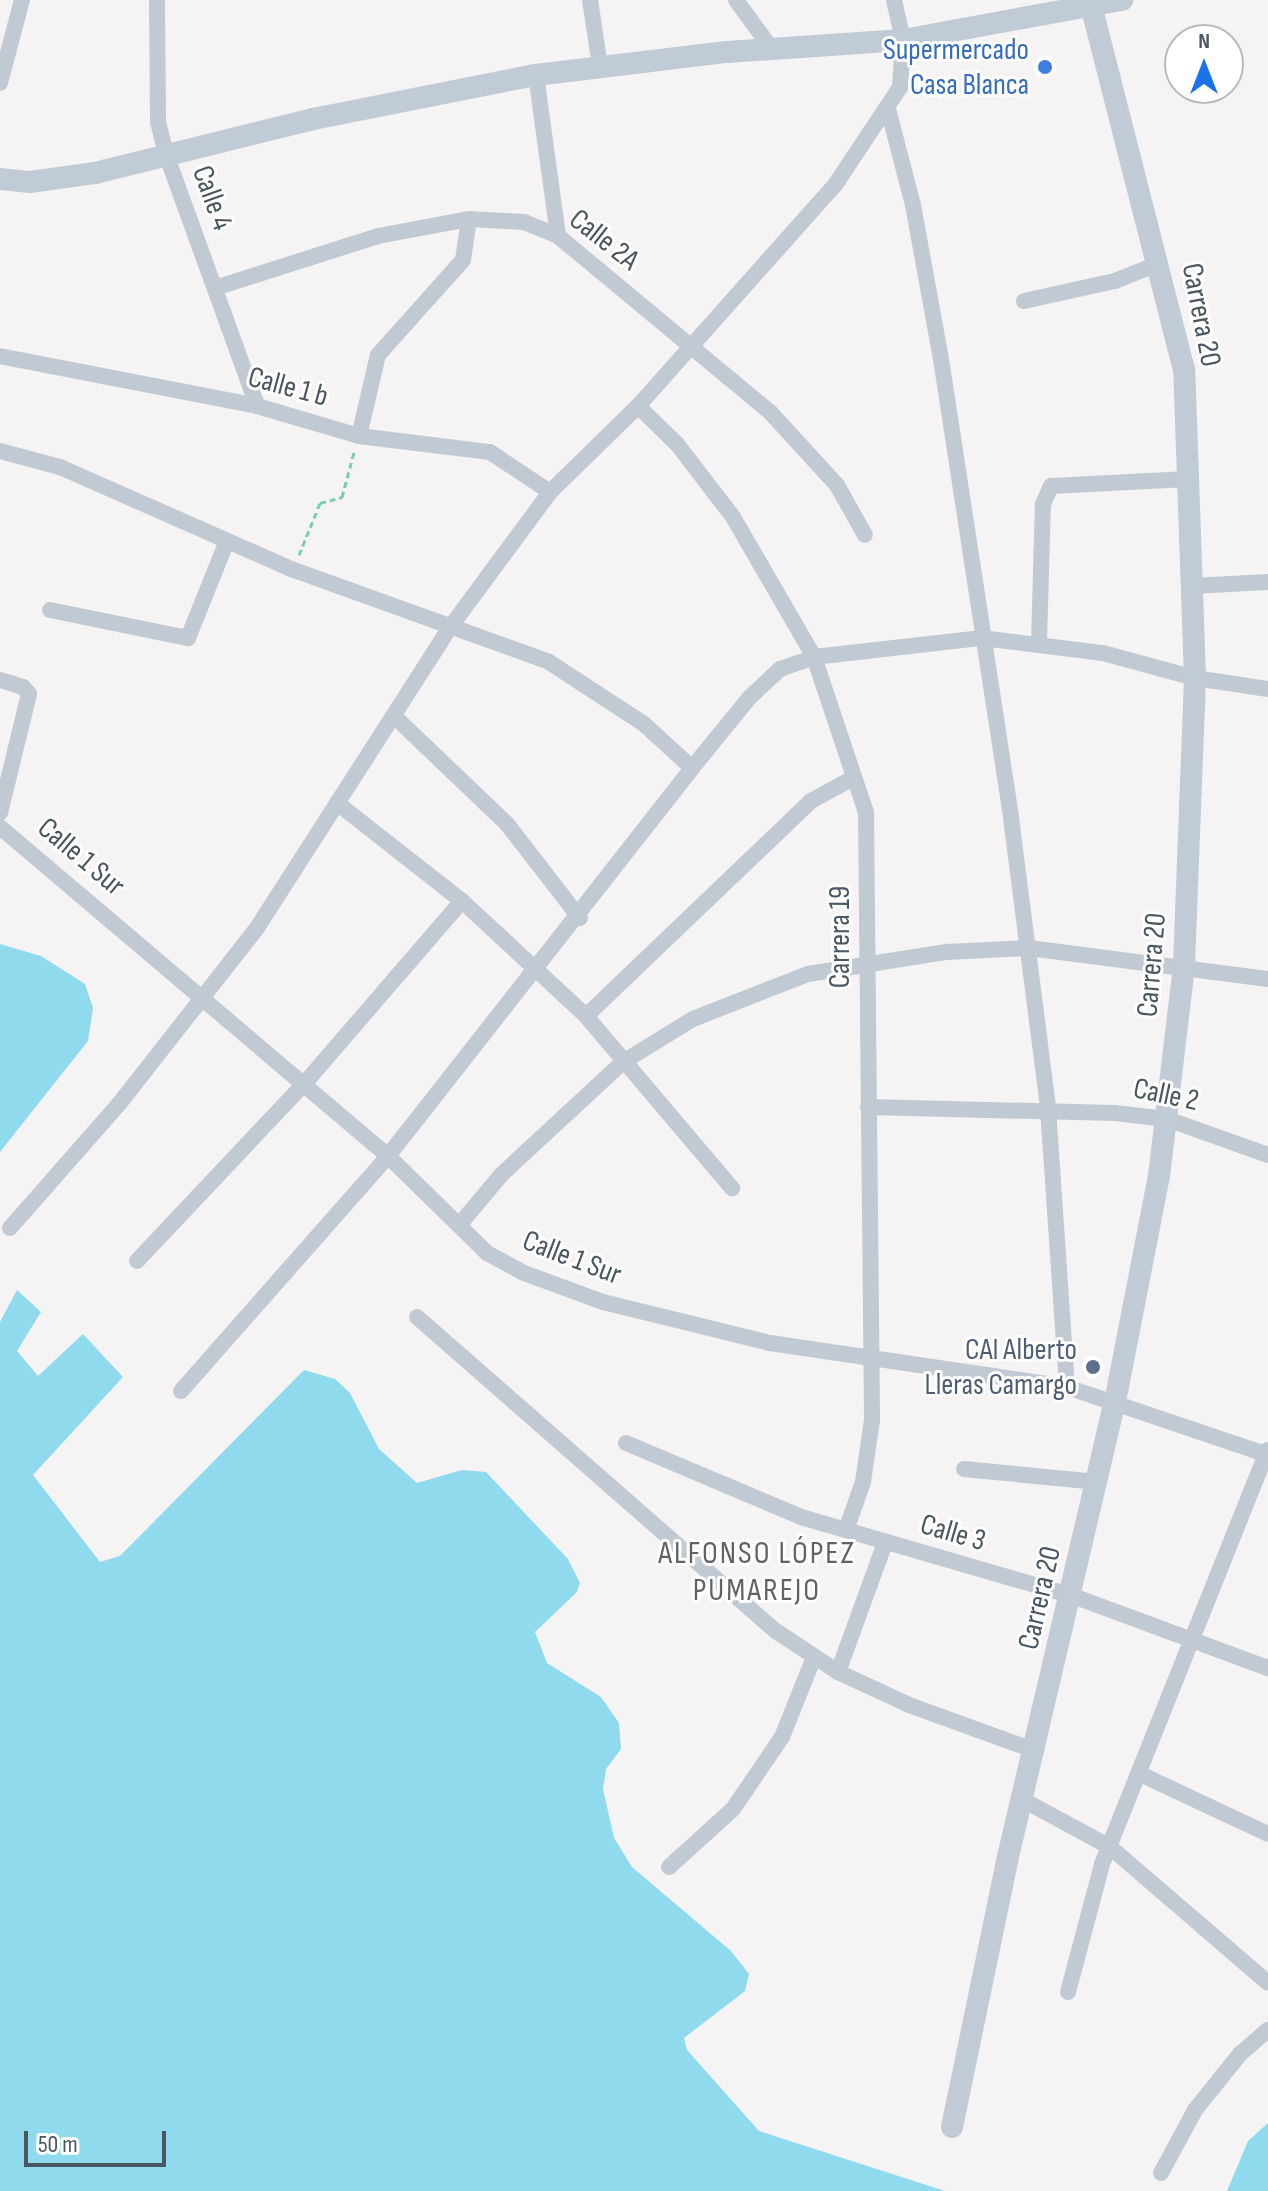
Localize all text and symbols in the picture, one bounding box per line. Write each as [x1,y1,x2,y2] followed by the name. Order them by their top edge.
[1164,24,1244,104] north arrow
[1198,28,1210,55] text: N
[883,32,1029,102] place label: Supermercado Casa Blanca
[1036,58,1054,76] marker: Supermercado Casa Blanca
[184,161,240,235] street label: Calle 4
[562,202,646,278] street label: Calle 2A
[1173,260,1229,370] street label: Carrera 20
[244,359,332,415] street label: Calle 1 b
[30,810,132,904] street label: Calle 1 Sur
[822,886,858,988] street label: Carrera 19
[1130,911,1174,1019] street label: Carrera 20
[1130,1071,1202,1119] street label: Calle 2
[518,1223,626,1293] street label: Calle 1 Sur
[925,1332,1077,1402] place label: CAI Alberto Lleras Camargo
[1084,1358,1102,1376] marker: CAI Alberto Lleras Camargo
[916,1507,990,1559] street label: Calle 3
[658,1536,856,1611] district label: ALFONSO LÓPEZ PUMAREJO
[1011,1543,1069,1653] street label: Carrera 20
[28,2115,170,2165] scale bar
[38,2130,78,2159] text: 50 m

